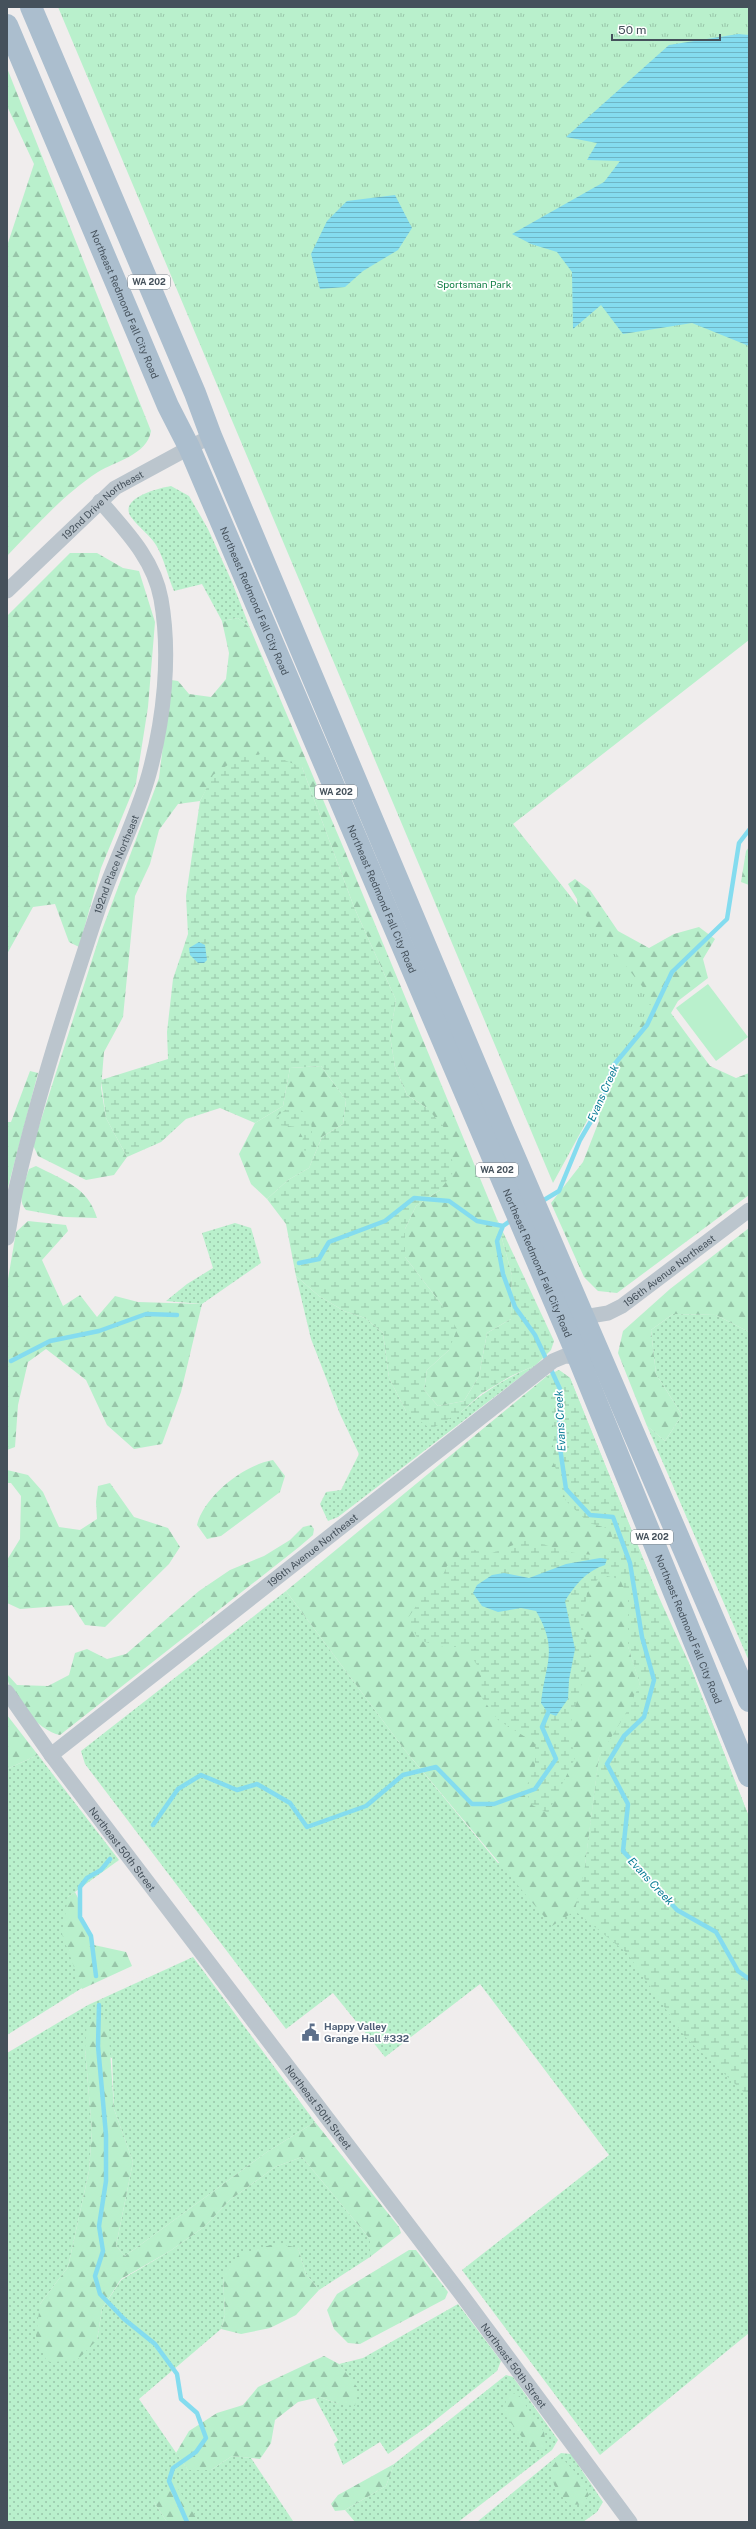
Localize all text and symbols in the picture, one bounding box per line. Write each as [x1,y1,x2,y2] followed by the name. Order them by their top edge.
[612,16,720,42] scale bar
[618,23,646,37] text: 50 m
[88,228,162,380] street label: Northeast Redmond Fall City Road
[128,275,170,289] road number: WA 202
[437,278,512,290] park label: Sportsman Park
[59,468,146,542] street label: 192nd Drive Northeast
[218,525,292,677] street label: Northeast Redmond Fall City Road
[315,785,357,799] road number: WA 202
[91,813,141,915] street label: 192nd Place Northeast
[345,823,419,975] street label: Northeast Redmond Fall City Road
[585,1063,621,1123] water label: Evans Creek
[476,1163,518,1177] road number: WA 202
[501,1187,575,1339] street label: Northeast Redmond Fall City Road
[621,1232,717,1309] street label: 196th Avenue Northeast
[552,1390,568,1452] water label: Evans Creek
[264,1511,360,1589] street label: 196th Avenue Northeast
[631,1530,673,1544] road number: WA 202
[653,1552,725,1705] street label: Northeast Redmond Fall City Road
[87,1804,158,1894] street label: Northeast 50th Street
[626,1855,676,1907] water label: Evans Creek
[324,2020,409,2044] place label: Happy Valley Grange Hall #332
[301,2022,321,2042] public building icon: Happy Valley Grange Hall #332
[283,2062,355,2152] street label: Northeast 50th Street
[479,2321,549,2410] street label: Northeast 50th Street

